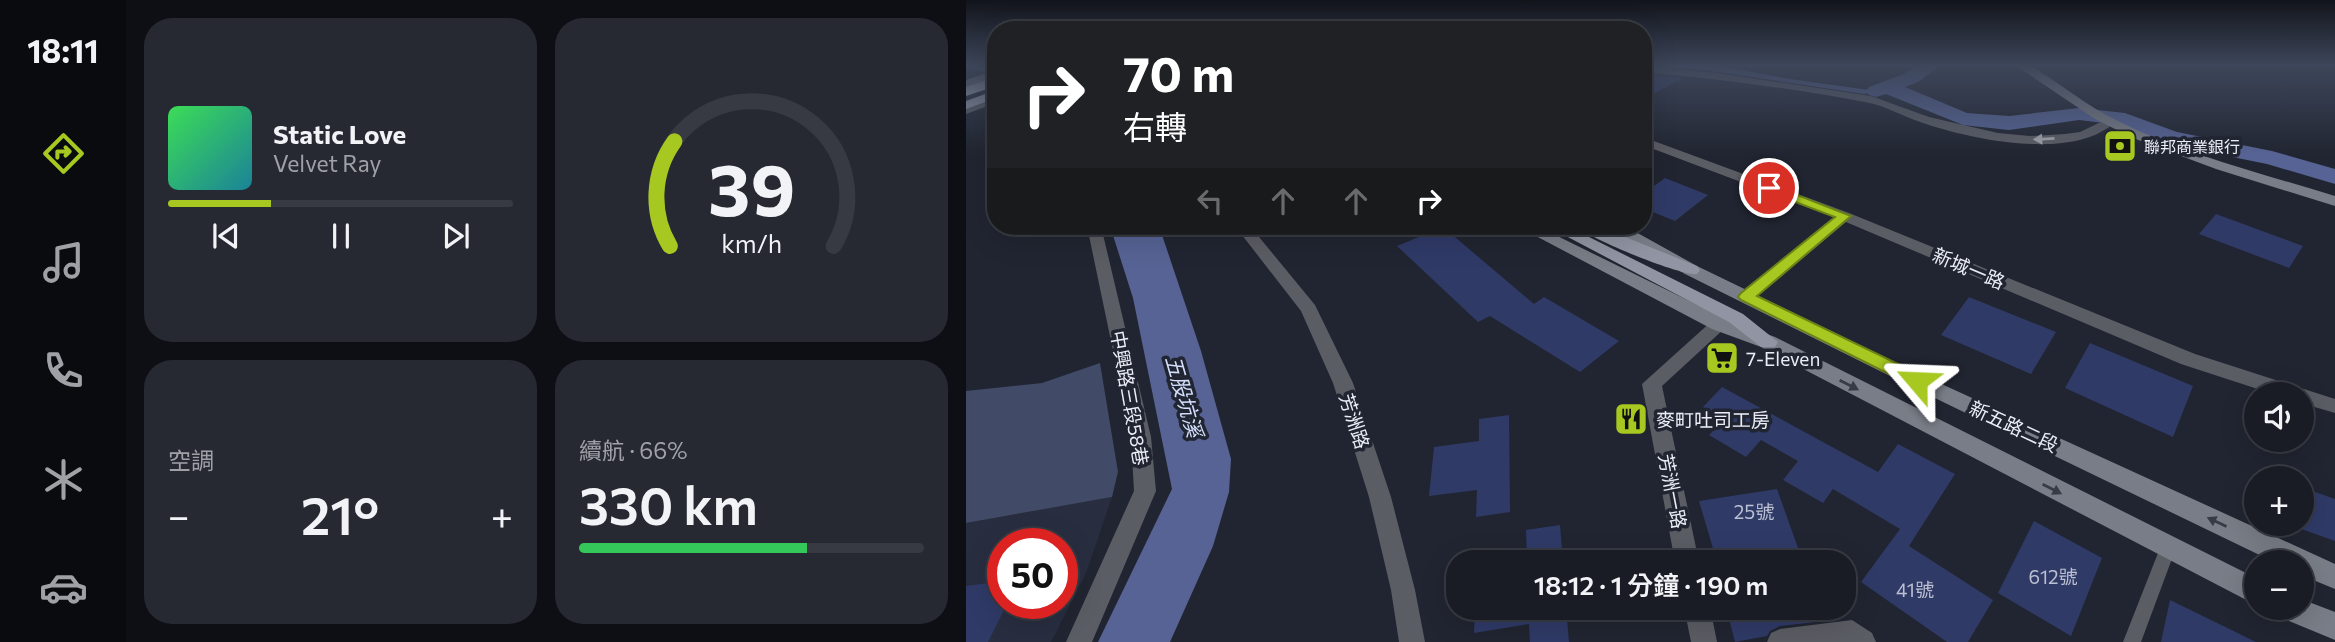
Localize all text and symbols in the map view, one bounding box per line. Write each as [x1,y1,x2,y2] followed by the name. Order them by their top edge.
[27,30,99,70] text: 18:11
[1123,42,1234,102] text: 70 m
[1008,49,1099,140] icon: right
[1123,106,1187,146] text: 右轉
[273,118,406,149] text: Static Love
[2101,127,2139,165] bank icon: 聯邦商業銀行
[39,129,88,178] icon: directions
[2033,134,2055,145] one-way arrow
[2144,137,2240,156] place label: 聯邦商業銀行
[708,143,795,232] text: 39
[273,149,381,177] text: Velvet Ray
[1739,158,1799,218] pin
[1750,169,1788,207] icon: arrive
[1191,182,1229,220] icon: left
[1264,182,1302,220] icon: ahead
[1337,182,1375,220] icon: ahead
[1410,182,1448,220] icon: right
[207,217,245,255] icon: previous
[322,217,360,255] icon: pause
[437,217,475,255] icon: next
[721,228,782,258] text: km/h
[39,238,88,287] icon: music
[1930,243,2008,293] street label: 新城一路
[1107,329,1153,467] street label: 中興路三段58巷
[1703,339,1741,377] supermarket icon: 7-Eleven
[1880,344,1954,418] position arrow
[39,346,88,395] icon: phone
[1746,347,1820,370] place label: 7-Eleven
[1161,352,1209,443] water label: 五股坑溪
[1839,380,1859,391] one-way arrow
[2244,382,2314,620] map controls
[2244,382,2314,452] button: sound
[1335,390,1375,452] street label: 芳洲路
[1966,395,2062,457] street label: 新五路二段
[1612,400,1650,438] restaurant icon: 麥町吐司工房
[1656,408,1770,431] place label: 麥町吐司工房
[579,436,687,464] text: 續航 · 66%
[168,446,214,474] text: 空調
[1654,451,1692,531] street label: 芳洲一路
[39,455,88,504] icon: climate
[2244,466,2314,536] button: +
[579,472,758,536] text: 330 km
[301,482,379,546] text: 21°
[2042,483,2062,494] one-way arrow
[168,491,190,538] text: −
[491,491,513,538] text: +
[1734,500,1774,523] house number: 25號
[2207,516,2227,528] one-way arrow
[987,528,1078,619] speed limit sign: 50
[2244,550,2314,620] button: −
[39,563,88,612] icon: car
[2028,565,2078,588] house number: 612號
[1534,569,1768,600] text: 18:12 · 1 分鐘 · 190 m
[1896,578,1934,601] house number: 41號

